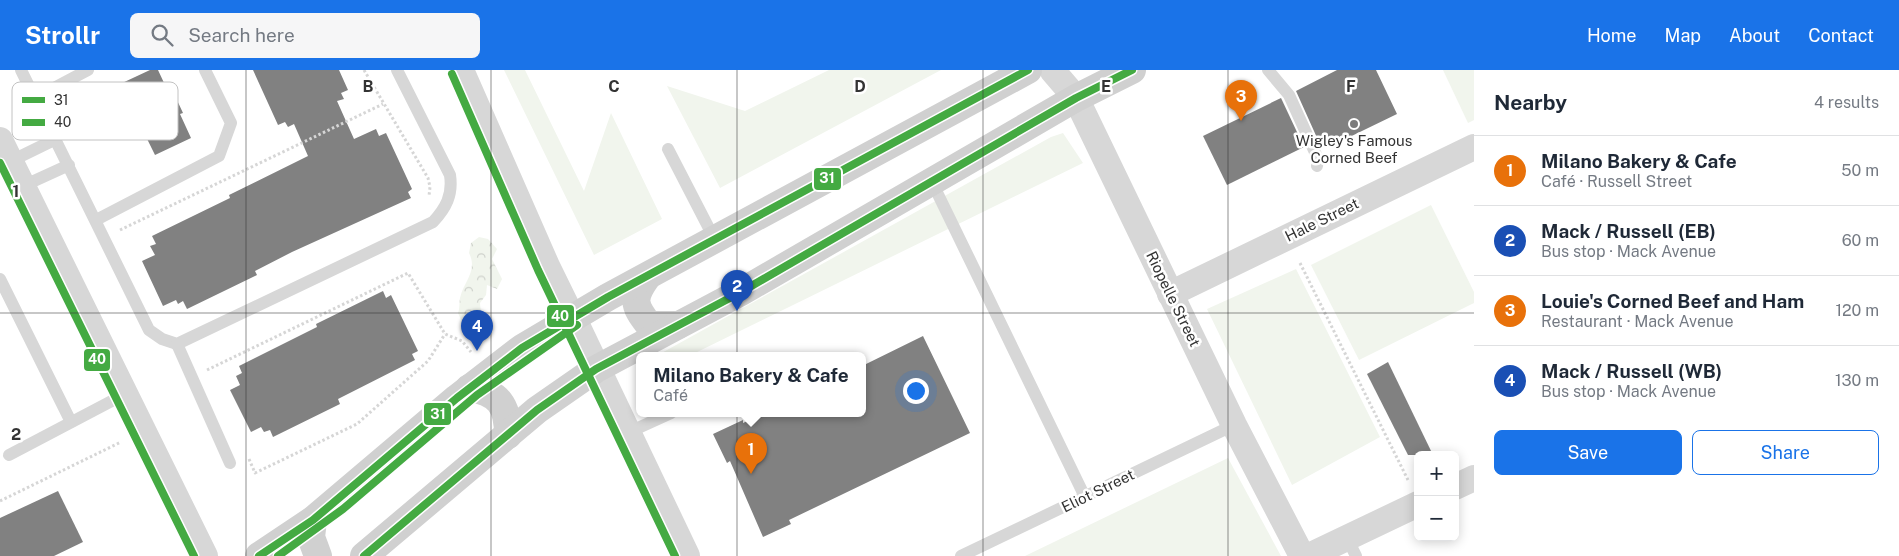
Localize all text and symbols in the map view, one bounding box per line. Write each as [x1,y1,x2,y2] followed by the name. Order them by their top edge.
[130,13,480,58] search box
[25,21,100,49] text: Strollr
[148,21,176,49] icon: search
[188,24,295,46] text: Search here
[1587,25,1637,46] text: Home
[1665,25,1701,46] text: Map
[1729,25,1780,46] text: About
[1808,25,1874,46] text: Contact
[363,77,374,96] text: B
[608,77,620,96] text: C
[854,77,866,96] text: D
[1101,77,1111,96] text: E
[1346,77,1356,96] text: F
[1225,80,1257,121] pin: 3
[12,82,178,140] legend
[1494,90,1567,115] text: Nearby
[54,92,69,108] text: 31
[1814,93,1879,112] text: 4 results
[54,114,71,130] text: 40
[1348,118,1360,130] marker: Wigley's Famous Corned Beef
[1296,132,1412,166] place label: Wigley's Famous Corned Beef
[1541,150,1737,172] text: Milano Bakery & Cafe
[1507,161,1513,180] text: 1
[1841,161,1879,180] text: 50 m
[813,167,842,191] line badge: 31
[819,170,835,186] text: 31
[1541,172,1692,191] text: Café · Russell Street
[13,182,19,201] text: 1
[1282,194,1361,245] street label: Hale Street
[1541,220,1716,242] text: Mack / Russell (EB)
[1505,231,1515,250] text: 2
[1842,231,1879,250] text: 60 m
[1541,242,1716,261] text: Bus stop · Mack Avenue
[1143,248,1204,349] street label: Riopelle Street
[721,270,753,311] pin: 2
[1541,290,1804,312] text: Louie's Corned Beef and Ham
[1505,301,1515,320] text: 3
[1835,301,1879,320] text: 120 m
[546,304,575,328] line badge: 40
[551,308,569,324] text: 40
[461,310,493,351] pin: 4
[1541,312,1734,331] text: Restaurant · Mack Avenue
[83,348,111,372] line badge: 40
[88,351,106,367] text: 40
[636,352,866,417] popup
[1541,360,1722,382] text: Mack / Russell (WB)
[653,364,849,386] text: Milano Bakery & Cafe
[1505,371,1515,390] text: 4
[1835,371,1879,390] text: 130 m
[903,378,929,404] your location
[1541,382,1716,401] text: Bus stop · Mack Avenue
[653,386,688,405] text: Café
[423,402,452,426] line badge: 31
[430,406,446,422] text: 31
[11,425,21,444] text: 2
[1494,430,1682,475] button: Save
[1692,430,1879,475] button: Share
[735,433,767,474] pin: 1
[1414,451,1459,541] map controls
[1414,451,1459,496] button: +
[1059,466,1137,515] street label: Eliot Street
[1414,496,1459,541] button: −

